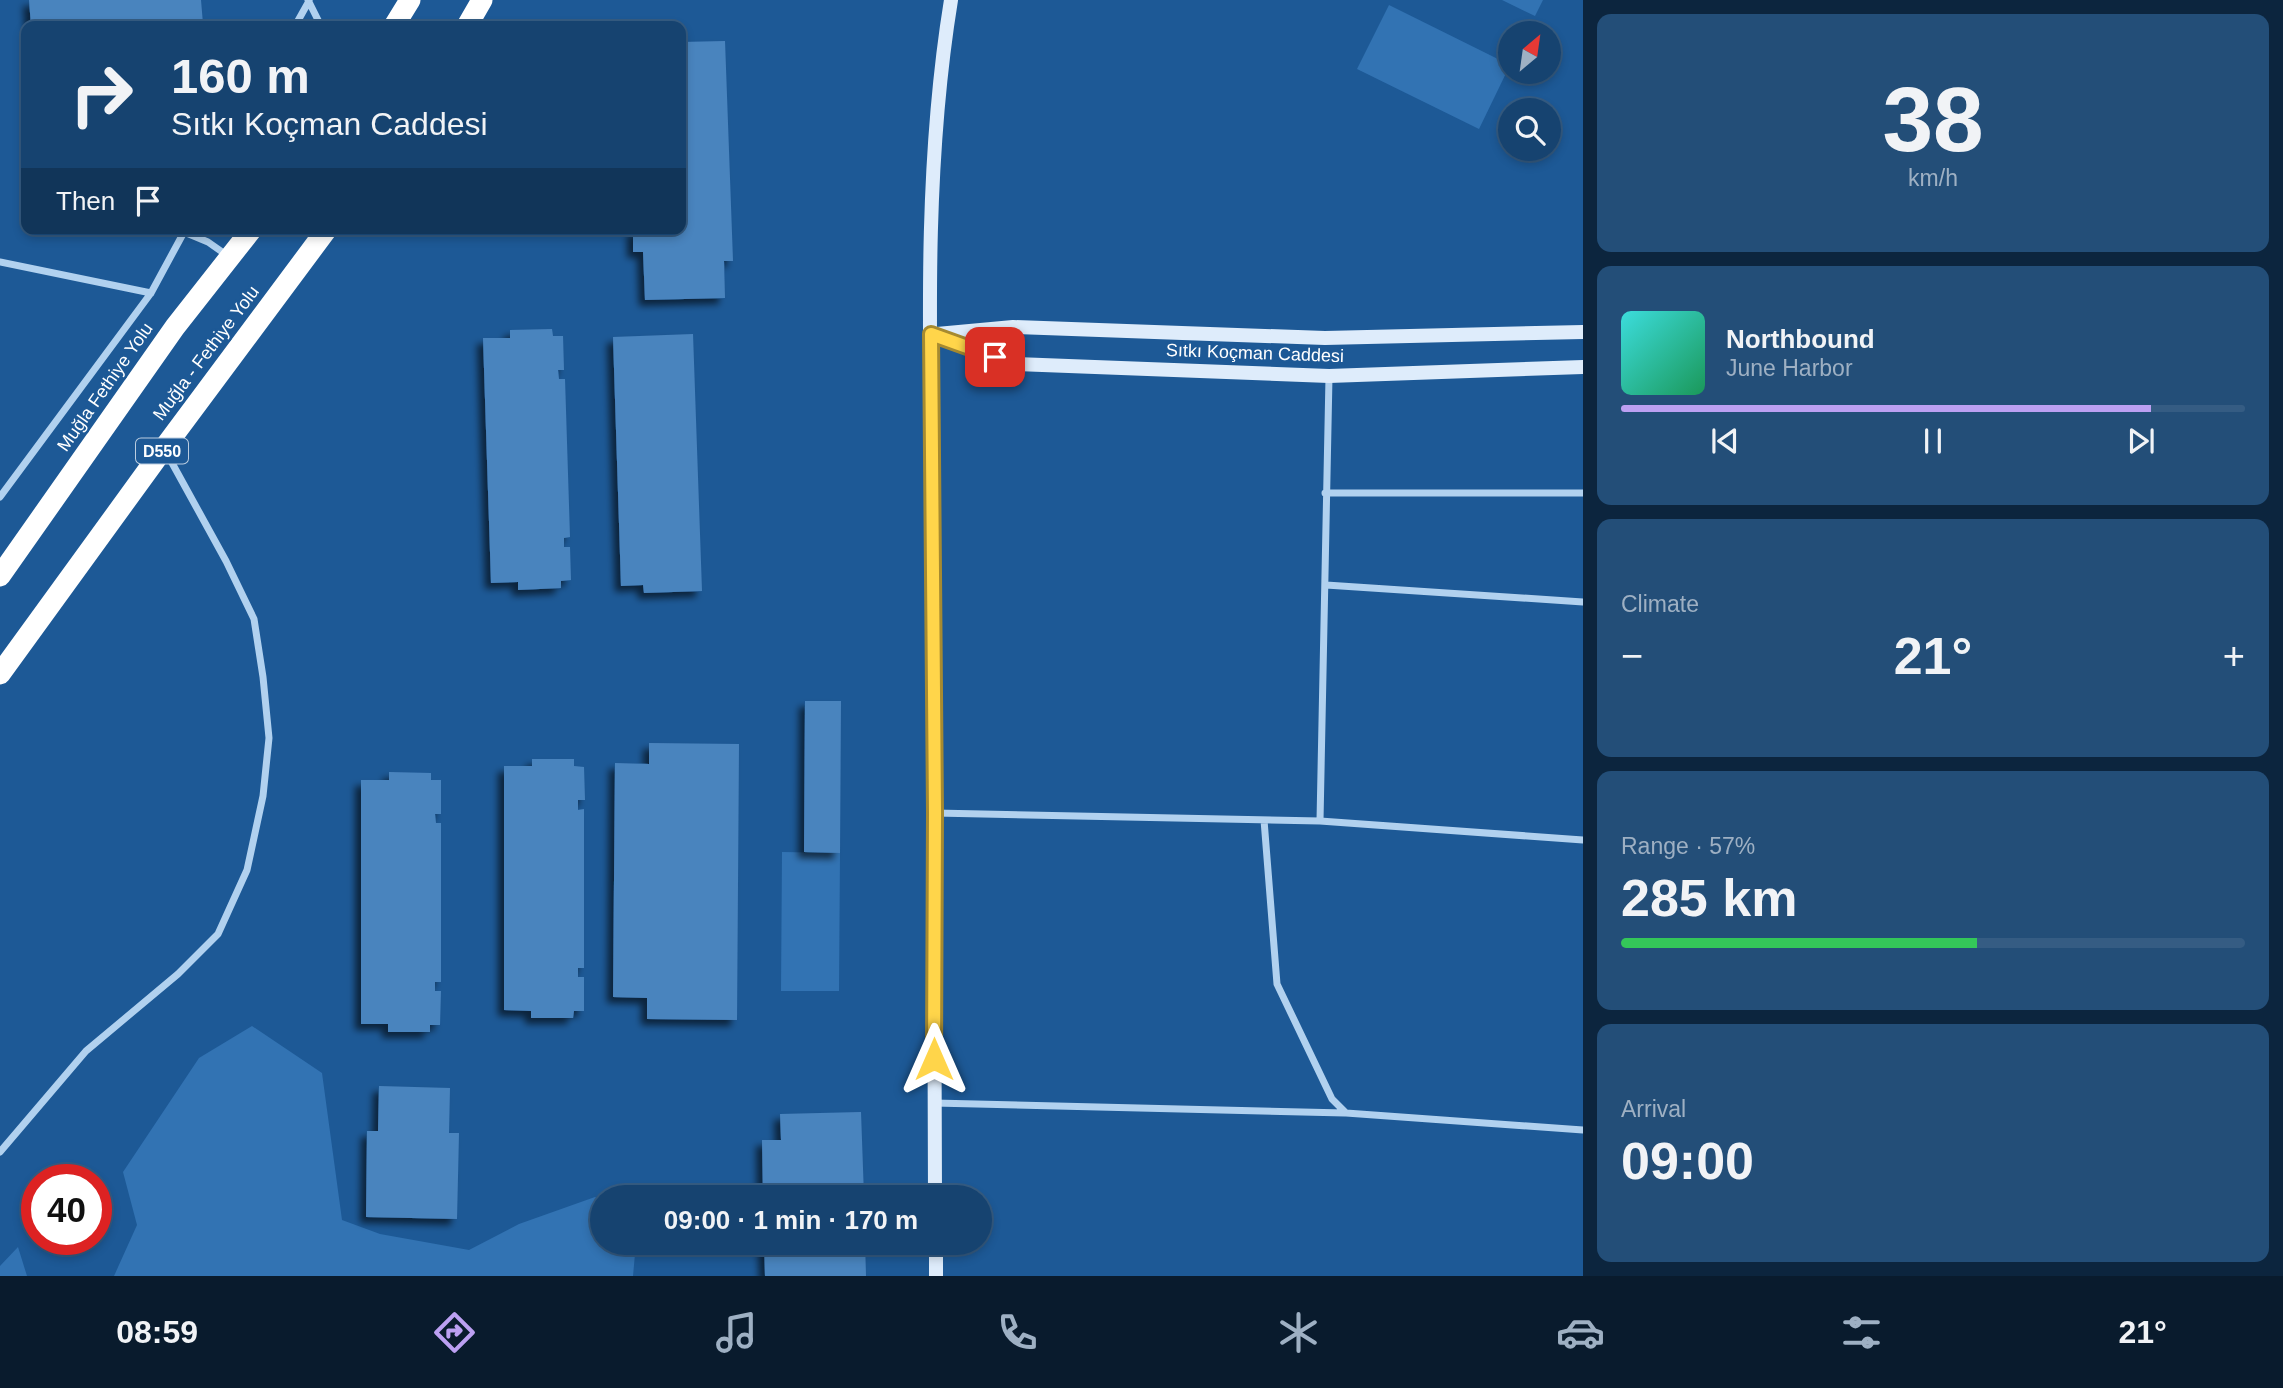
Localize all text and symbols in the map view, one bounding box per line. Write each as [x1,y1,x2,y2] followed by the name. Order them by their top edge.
[1498,21,1561,84] north arrow
[1498,21,1561,161] map controls
[56,49,147,140] icon: right
[171,49,310,103] text: 160 m
[1882,69,1984,170] text: 38
[1498,98,1561,161] button: search
[171,106,488,142] text: Sıtkı Koçman Caddesi
[1908,165,1958,191] text: km/h
[129,182,167,220] icon: arrive
[56,186,115,216] text: Then
[149,282,263,424] street label: Muğla - Fethiye Yolu
[53,319,157,455] street label: Muğla Fethiye Yolu
[1726,324,1875,354] text: Northbound
[965,327,1025,387] pin
[976,338,1014,376] icon: arrive
[1166,340,1344,366] street label: Sıtkı Koçman Caddesi
[1726,355,1853,381] text: June Harbor
[1706,422,1744,460] icon: previous
[1914,422,1952,460] icon: pause
[2122,422,2160,460] icon: next
[136,438,188,464] road number: D550
[1621,591,1699,617] text: Climate
[1894,627,1972,685] text: 21°
[1621,635,1643,677] text: −
[2223,635,2245,677] text: +
[1621,833,1755,859] text: Range · 57%
[1621,869,1797,927] text: 285 km
[897,1022,971,1096] position arrow
[1621,1096,1686,1122] text: Arrival
[1621,1132,1754,1190] text: 09:00
[21,1164,112,1255] speed limit sign: 40
[664,1205,918,1235] text: 09:00 · 1 min · 170 m
[430,1308,479,1357] icon: directions
[712,1308,761,1357] icon: music
[993,1308,1042,1357] icon: phone
[1274,1308,1323,1357] icon: climate
[1556,1308,1605,1357] icon: car
[1837,1308,1886,1357] icon: filters
[116,1314,198,1350] text: 08:59
[2118,1314,2167,1350] text: 21°

